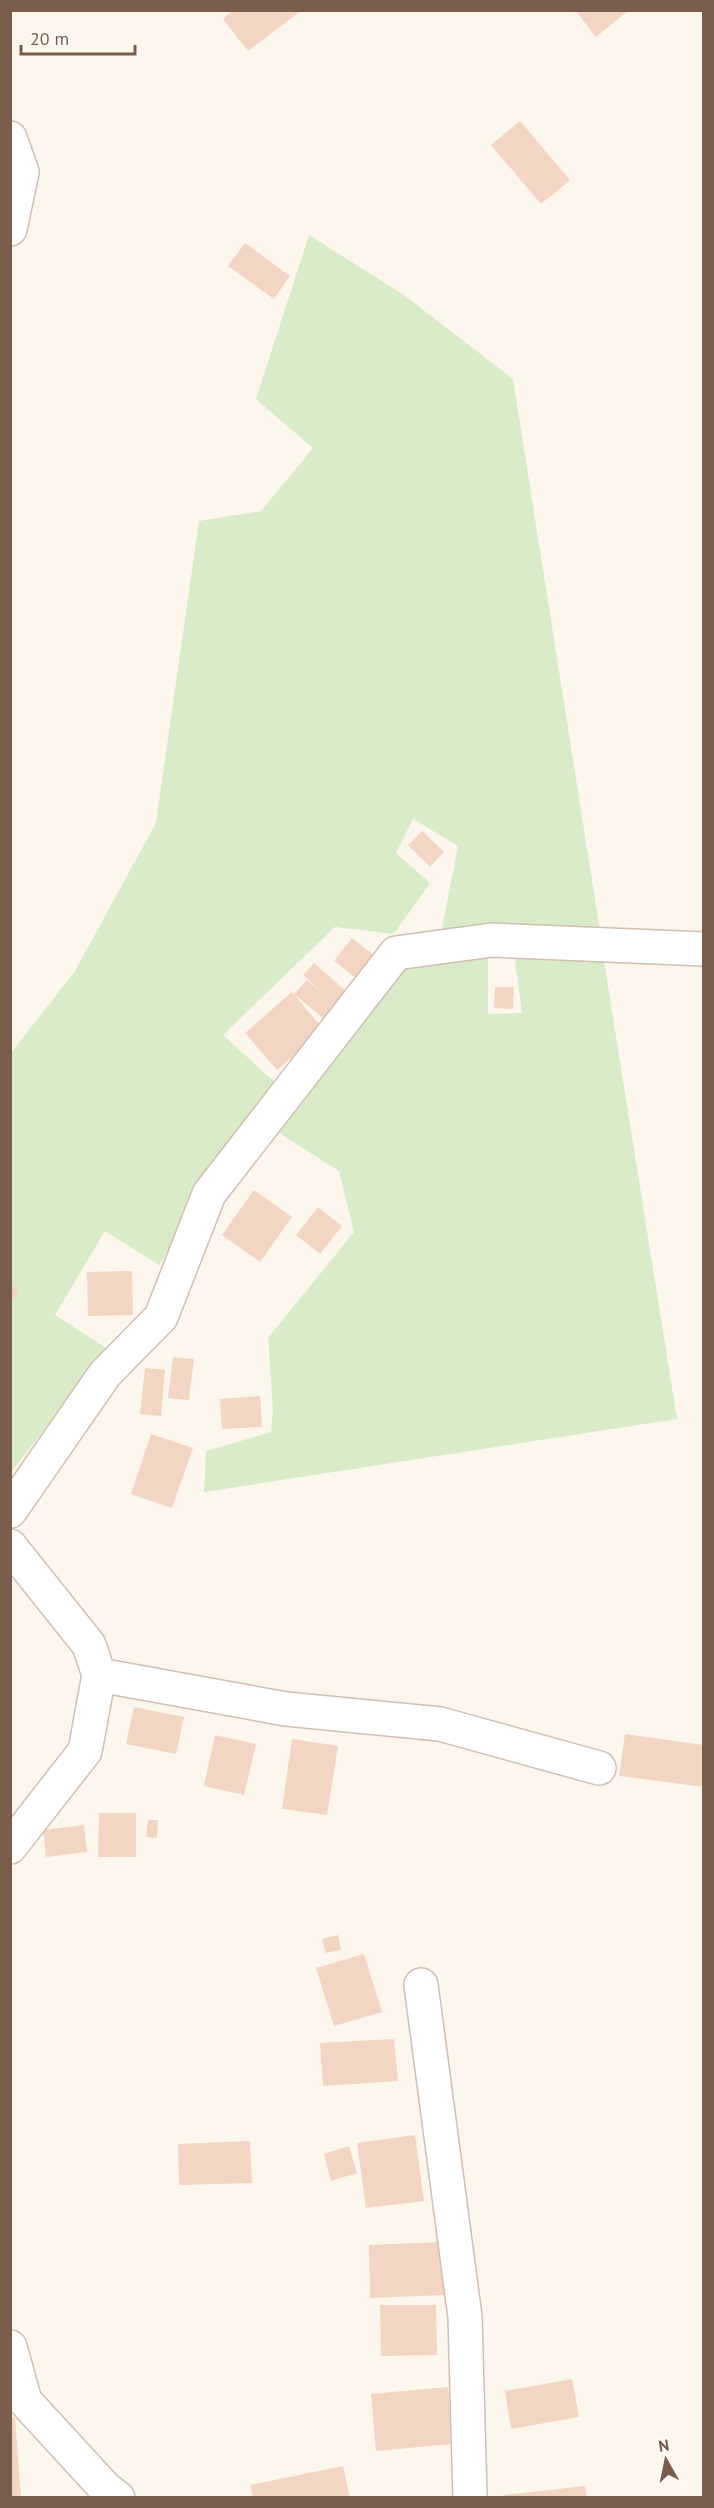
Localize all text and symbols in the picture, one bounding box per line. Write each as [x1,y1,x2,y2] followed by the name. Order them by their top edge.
[21,18,135,56] scale bar
[30,27,69,50] text: 20 m
[636,2430,696,2490] north arrow
[657,2434,670,2456] text: N

